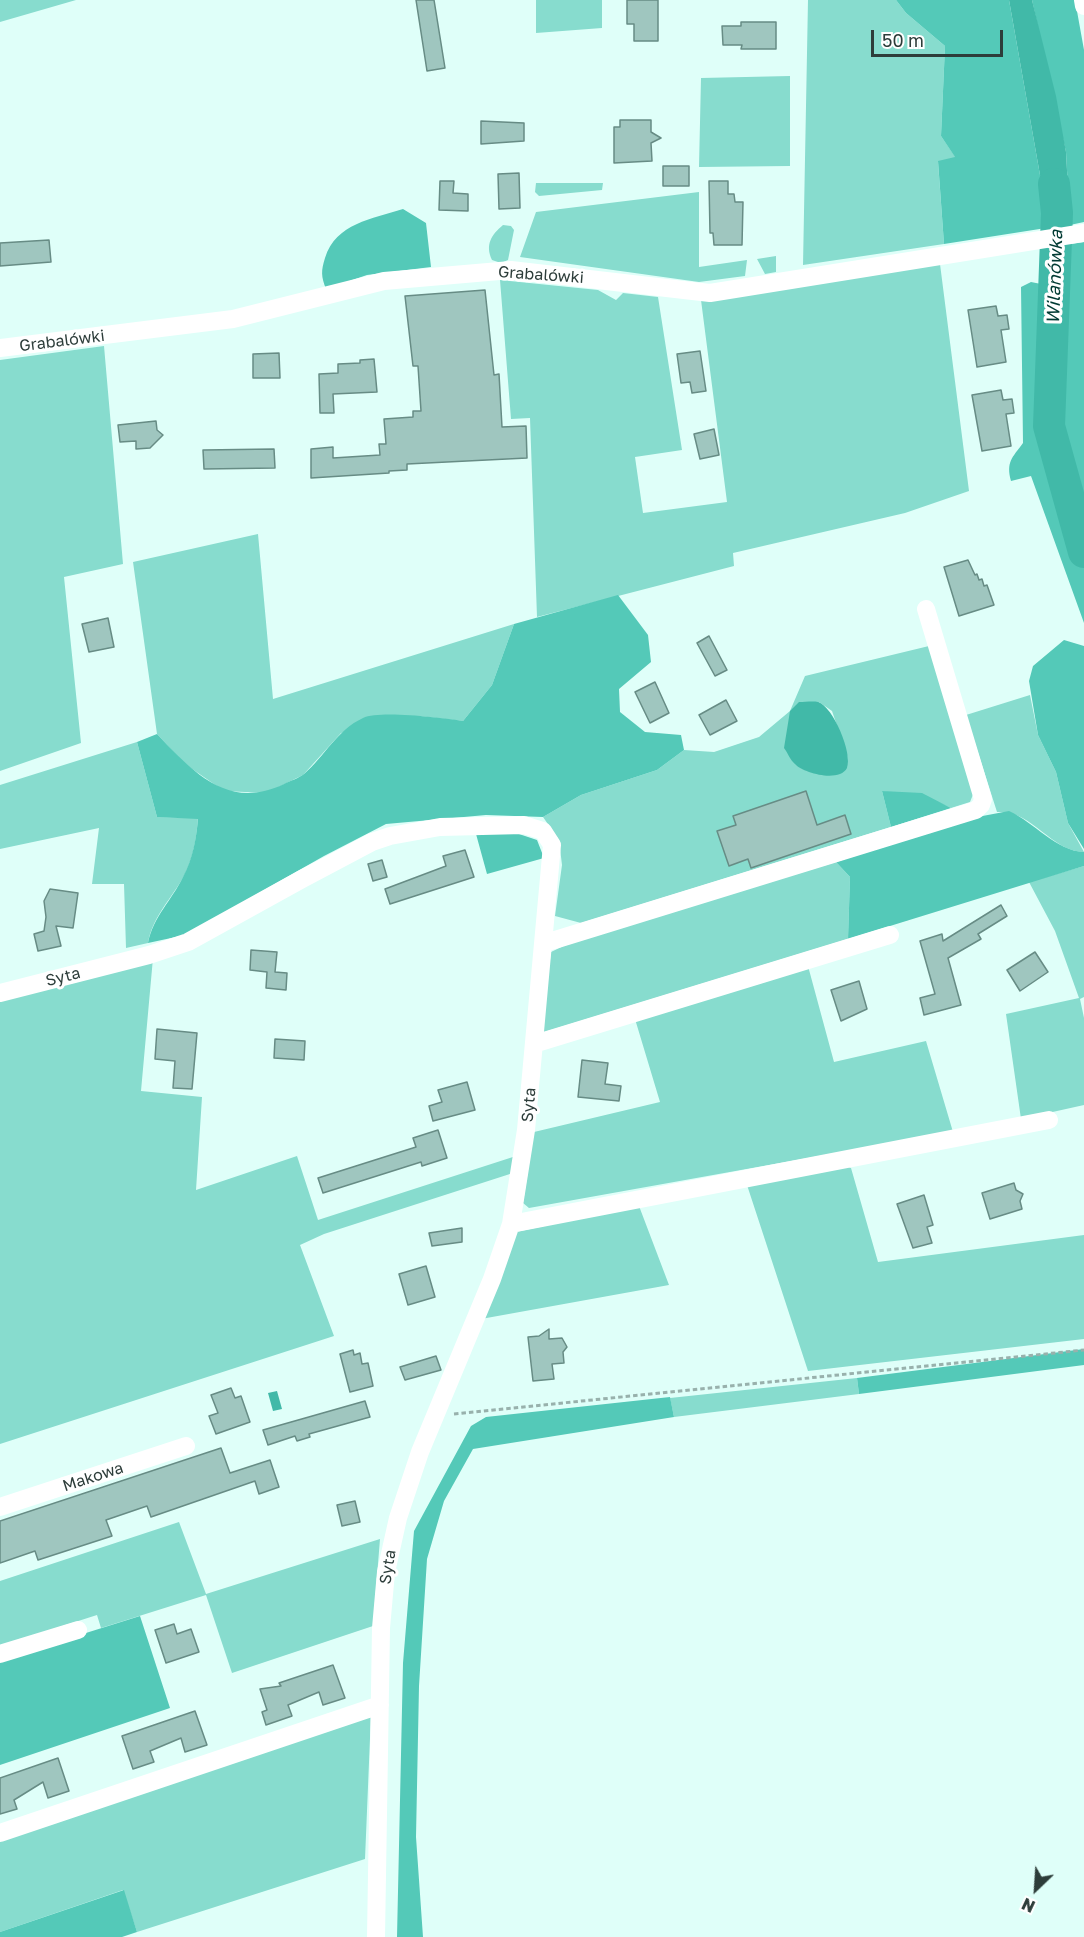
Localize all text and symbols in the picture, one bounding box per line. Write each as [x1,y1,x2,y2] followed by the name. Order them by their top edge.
[874,18,1006,56] scale bar
[882,29,924,51] text: 50 m
[1043,229,1067,325] water label: Wilanówka
[497,262,585,288] street label: Grabalówki
[18,326,106,356] street label: Grabalówki
[44,963,82,991] street label: Syta
[518,1087,540,1123] street label: Syta
[60,1458,126,1496] street label: Makowa
[376,1548,400,1586] street label: Syta
[1006,1859,1066,1919] north arrow
[1019,1894,1038,1917] text: N

